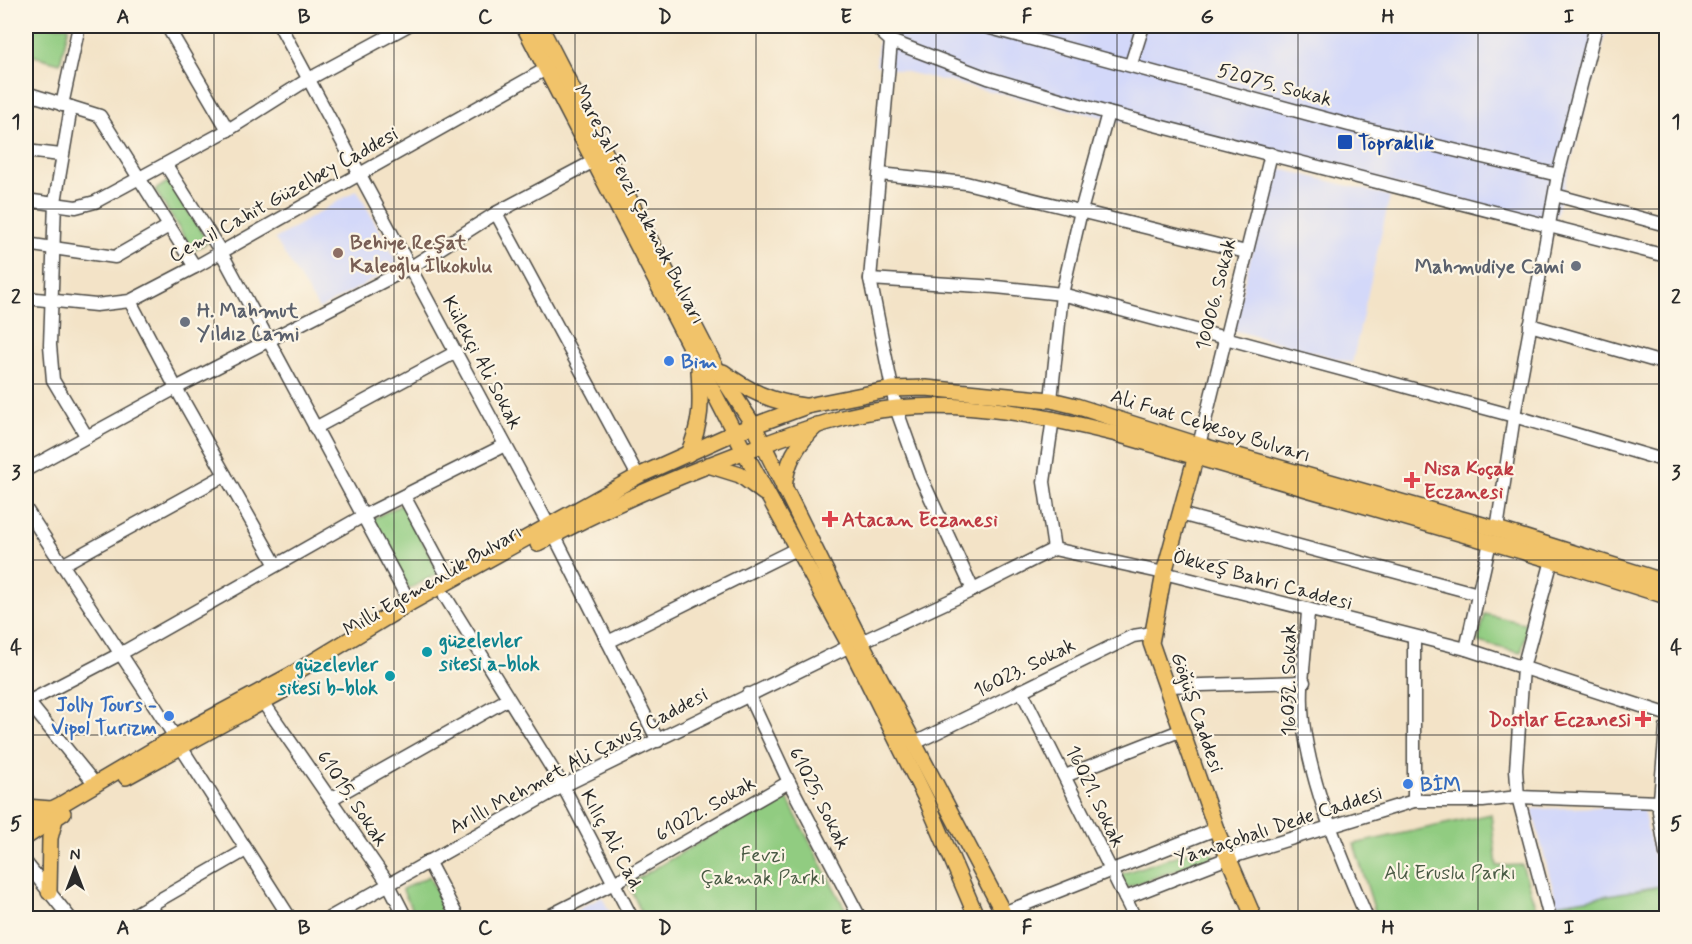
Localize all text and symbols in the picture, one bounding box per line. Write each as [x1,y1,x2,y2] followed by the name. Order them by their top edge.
[116,4,130,31] text: A
[298,4,311,31] text: B
[478,4,493,31] text: C
[658,4,672,31] text: D
[840,4,852,31] text: E
[1022,4,1033,31] text: F
[1200,4,1214,31] text: G
[1381,4,1395,31] text: H
[1564,4,1574,31] text: I
[1214,57,1335,114] street label: 52075. Sokak
[566,80,711,329] street label: Mareşal Fevzi Çakmak Bulvarı
[12,109,20,136] text: 1
[1672,109,1680,136] text: 1
[164,121,403,270] street label: Cemil Cahit Güzelbey Caddesi
[1358,130,1434,157] place label: Topraklık
[1336,133,1354,151] marker: Topraklık
[350,230,493,280] place label: Behiye Reşat Kaleoğlu İlkokulu
[1189,235,1243,353] street label: 10006. Sokak
[331,246,345,260] marker: Behiye Reşat Kaleoğlu İlkokulu
[1415,254,1564,281] place label: Mahmudiye Cami
[1569,259,1583,273] marker: Mahmudiye Cami
[11,284,21,311] text: 2
[1671,284,1681,311] text: 2
[435,291,528,434] street label: Külekçi Ali Sokak
[197,298,300,348] place label: H. Mahmut Yıldız Cami
[178,315,192,329] marker: H. Mahmut Yıldız Cami
[681,349,717,376] place label: Bim
[662,354,676,368] marker: Bim
[1107,383,1314,470] street label: Ali Fuat Cebesoy Bulvarı
[1424,456,1514,506] place label: Nisa Koçak Eczanesi
[11,460,21,487] text: 3
[1671,460,1681,487] text: 3
[1405,473,1419,487] marker: Nisa Koçak Eczanesi
[842,507,998,534] place label: Atacan Eczanesi
[823,512,837,526] marker: Atacan Eczanesi
[338,519,527,644] street label: Milli Egemenlik Bulvarı
[1170,543,1355,617] street label: Ökkeş Bahri Caddesi
[1276,624,1303,736] street label: 16032. Sokak
[438,628,540,678] place label: güzelevler sitesi a-blok
[969,632,1080,705] street label: 16023. Sokak
[10,635,22,662] text: 4
[1670,635,1682,662] text: 4
[420,645,434,659] marker: güzelevler sitesi a-blok
[1163,649,1230,776] street label: Göğüş Caddesi
[277,652,379,702] place label: güzelevler sitesi b-blok
[383,669,397,683] marker: güzelevler sitesi b-blok
[445,682,713,841] street label: Arıllı Mehmet Ali Çavuş Caddesi
[51,692,157,742] place label: Jolly Tours - Vipol Turizm
[1488,707,1631,734] place label: Dostlar Eczanesi
[162,709,176,723] marker: Jolly Tours - Vipol Turizm
[1636,712,1650,726] marker: Dostlar Eczanesi
[1058,741,1131,852] street label: 16021. Sokak
[781,743,856,855] street label: 61025. Sokak
[310,745,394,852] street label: 61015. Sokak
[651,770,761,849] street label: 61022. Sokak
[1420,772,1461,799] place label: BİM
[1401,777,1415,791] marker: BİM
[1171,780,1386,873] street label: Yamaçobalı Dede Caddesi
[573,785,650,897] street label: Kılıç Ali Cad.
[10,811,22,838] text: 5
[1670,811,1682,838] text: 5
[45,839,105,899] north arrow
[700,842,826,892] park label: Fevzi Çakmak Parkı
[70,845,80,866] text: N
[1384,860,1516,887] park label: Ali Eruslu Parkı
[116,915,130,942] text: A
[298,915,311,942] text: B
[478,915,493,942] text: C
[658,915,672,942] text: D
[840,915,852,942] text: E
[1022,915,1033,942] text: F
[1200,915,1214,942] text: G
[1381,915,1395,942] text: H
[1564,915,1574,942] text: I

